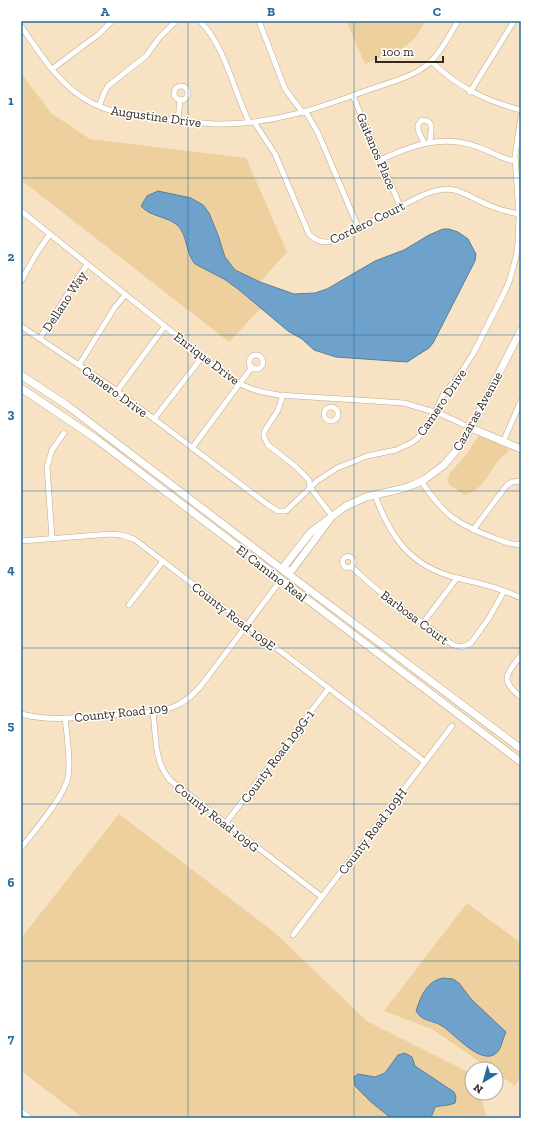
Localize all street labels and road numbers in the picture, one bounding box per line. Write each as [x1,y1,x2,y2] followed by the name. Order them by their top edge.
[110,103,202,130] street label: Augustine Drive
[354,110,399,192] street label: Gaitanos Place
[327,198,407,247] street label: Cordero Court
[39,268,90,334] street label: Dellano Way
[171,329,242,388] street label: Enrique Drive
[79,363,151,420] street label: Camero Drive
[413,366,469,439] street label: Camero Drive
[450,369,505,453] street label: Cazaras Avenue
[233,542,310,605] street label: El Camino Real
[189,579,279,654] street label: County Road 109E
[378,587,452,648] street label: Barbosa Court
[73,700,169,725] street label: County Road 109
[238,707,317,806] street label: County Road 109G-1
[171,780,262,855] street label: County Road 109G
[335,785,410,877] street label: County Road 109H

